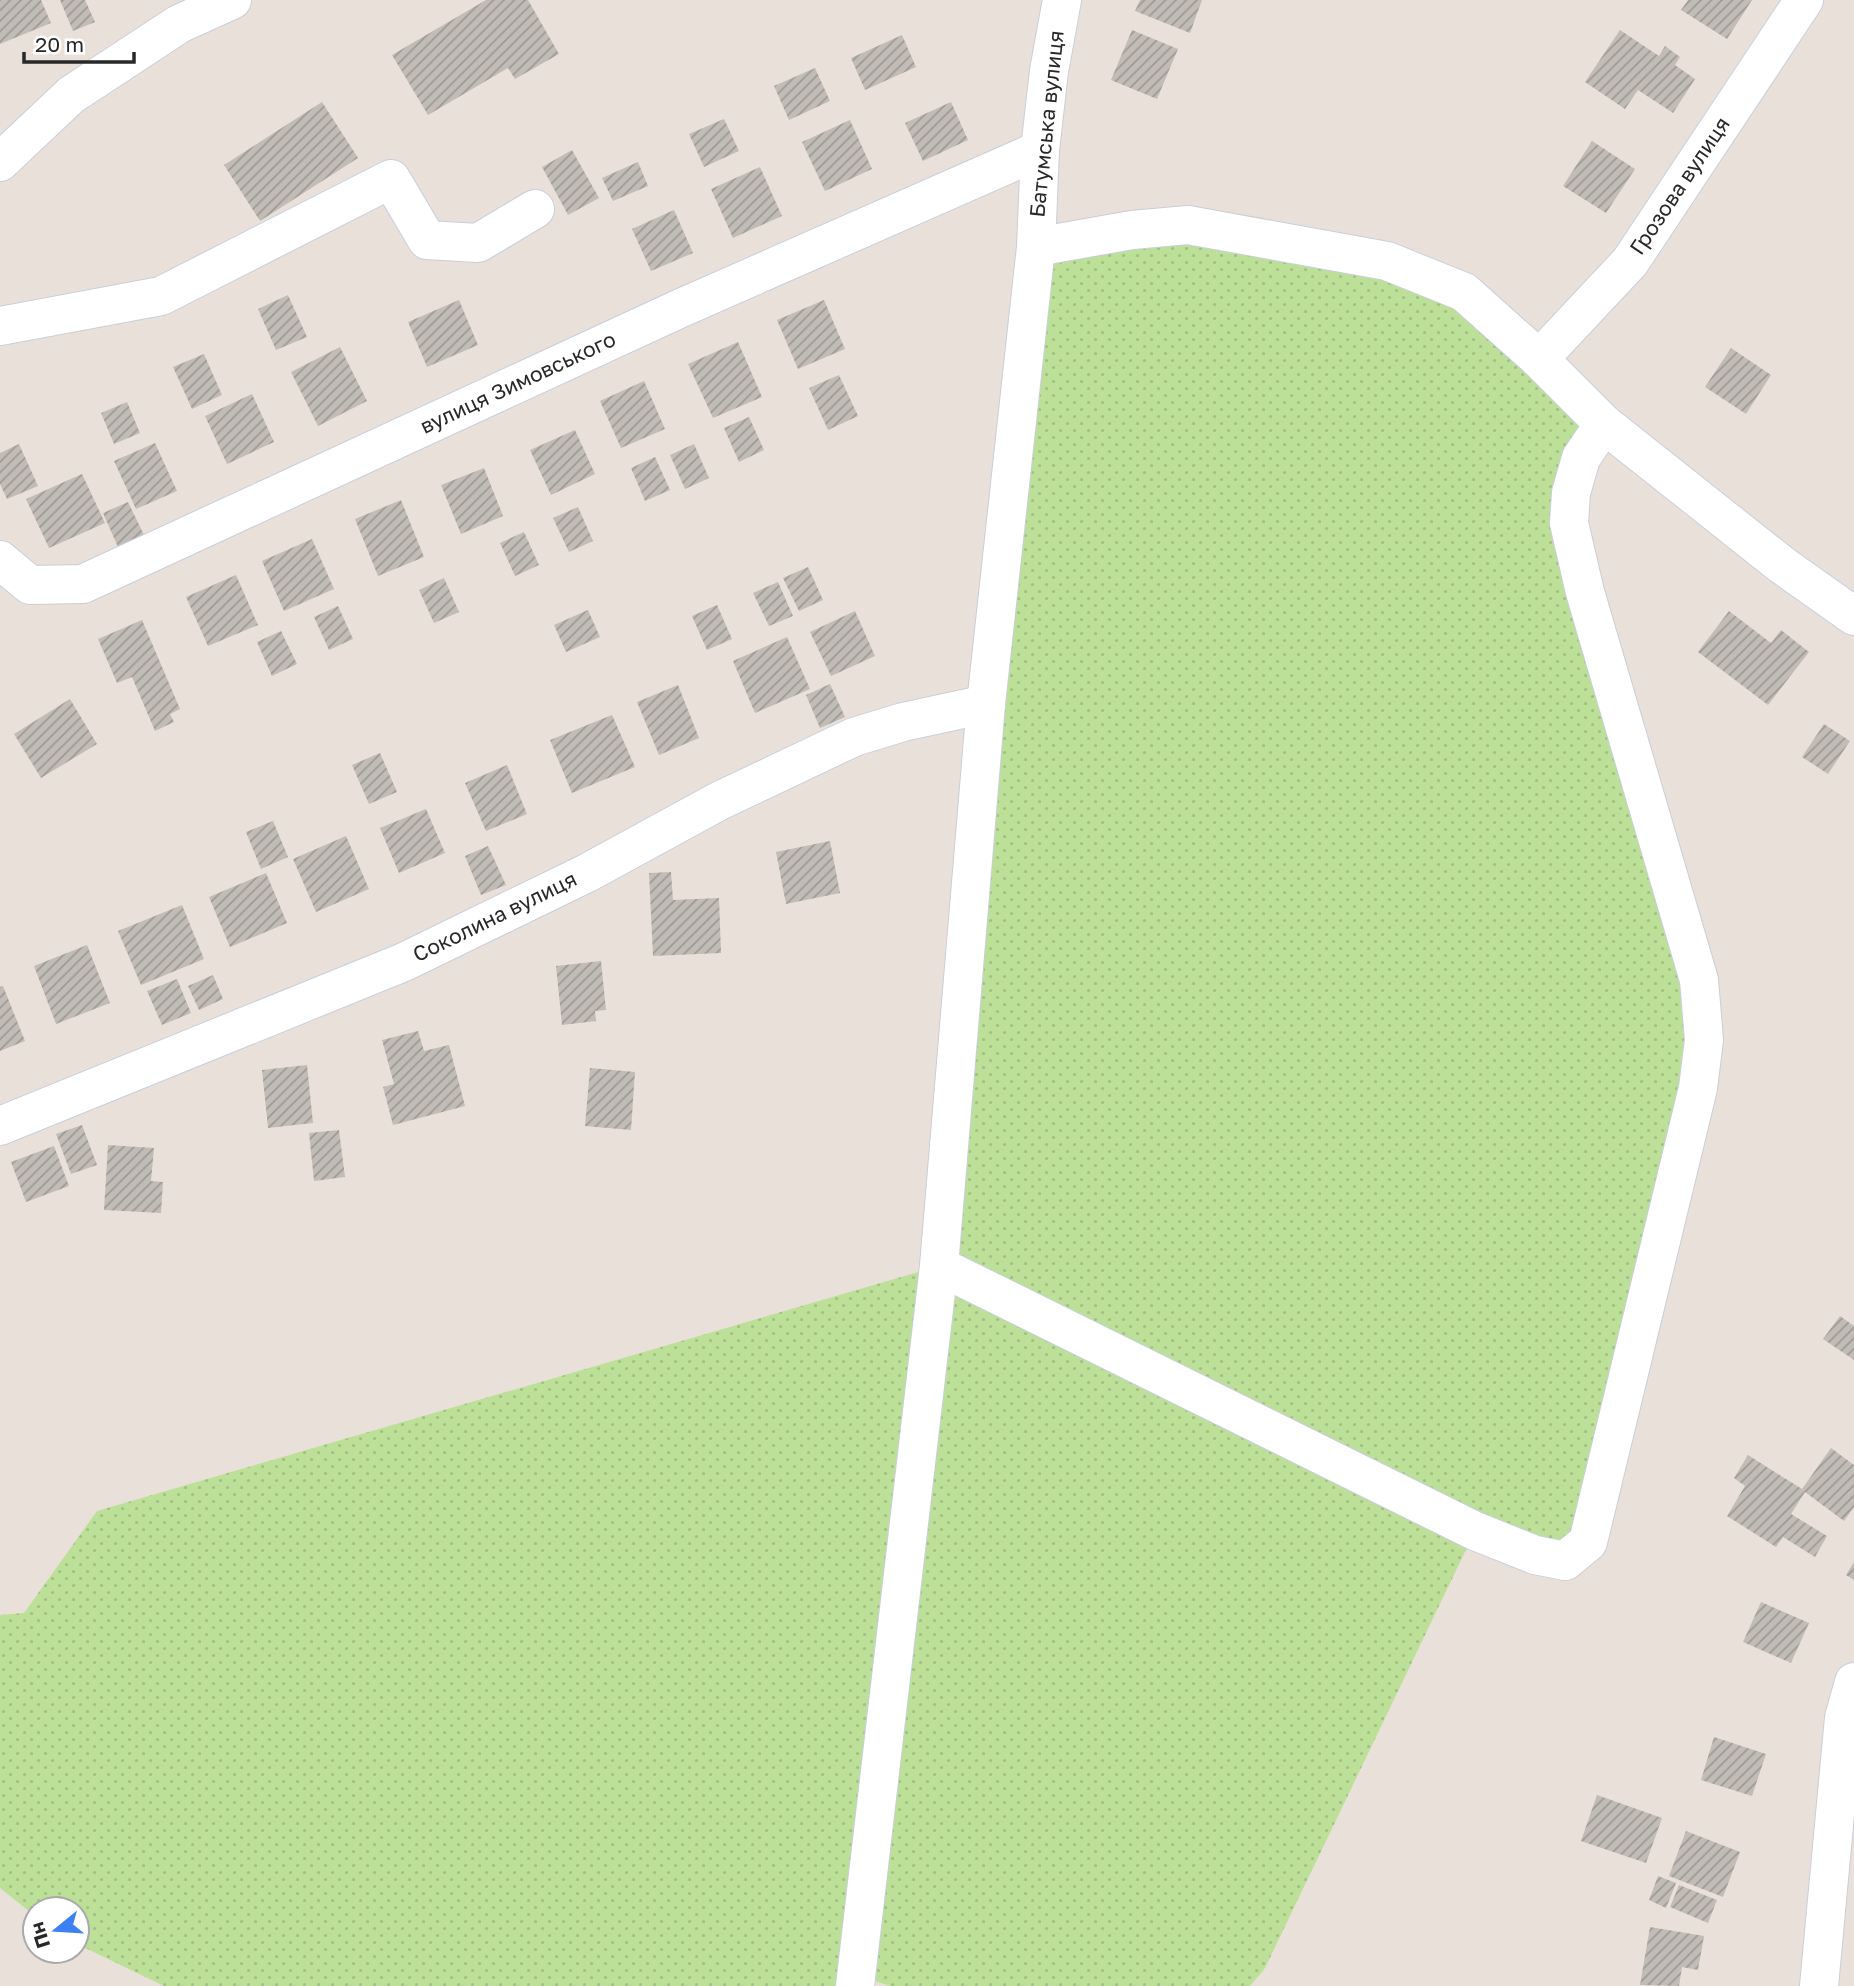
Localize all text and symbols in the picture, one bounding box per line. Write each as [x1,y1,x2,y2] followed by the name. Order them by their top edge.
[24,21,135,65] scale bar
[1023,29,1069,219] street label: Батумська вулиця
[35,31,84,57] text: 20 m
[1623,112,1735,259] street label: Грозова вулиця
[416,325,620,439] street label: вулиця Зимовського
[408,865,581,967] street label: Соколина вулиця
[21,1895,91,1965] north arrow
[24,1920,54,1951] text: Пн

